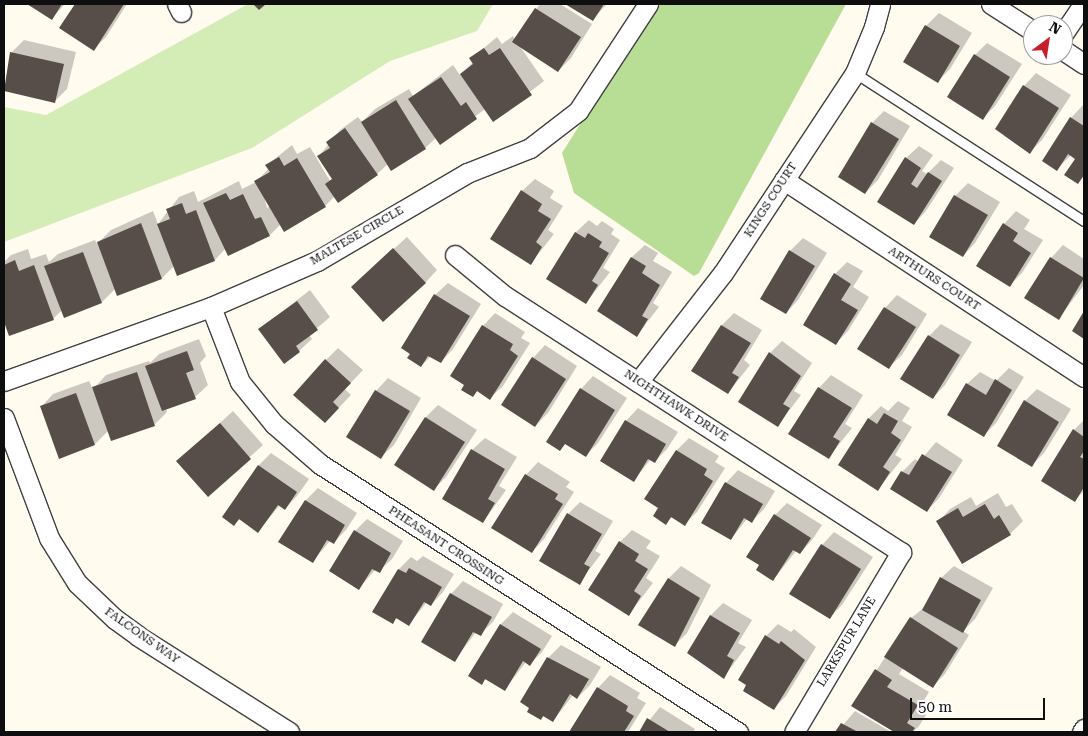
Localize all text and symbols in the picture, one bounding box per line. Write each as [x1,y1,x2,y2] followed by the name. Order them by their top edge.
[1023,15,1073,65] north arrow
[1046,18,1064,38] text: N
[741,160,801,240] street label: KINGS COURT
[308,203,406,269] street label: MALTESE CIRCLE
[885,244,983,314] street label: ARTHURS COURT
[621,367,731,445] street label: NIGHTHAWK DRIVE
[386,503,506,589] street label: PHEASANT CROSSING
[814,594,880,690] street label: LARKSPUR LANE
[102,605,182,667] street label: FALCONS WAY
[913,688,1048,720] scale bar
[918,698,952,716] text: 50 m

